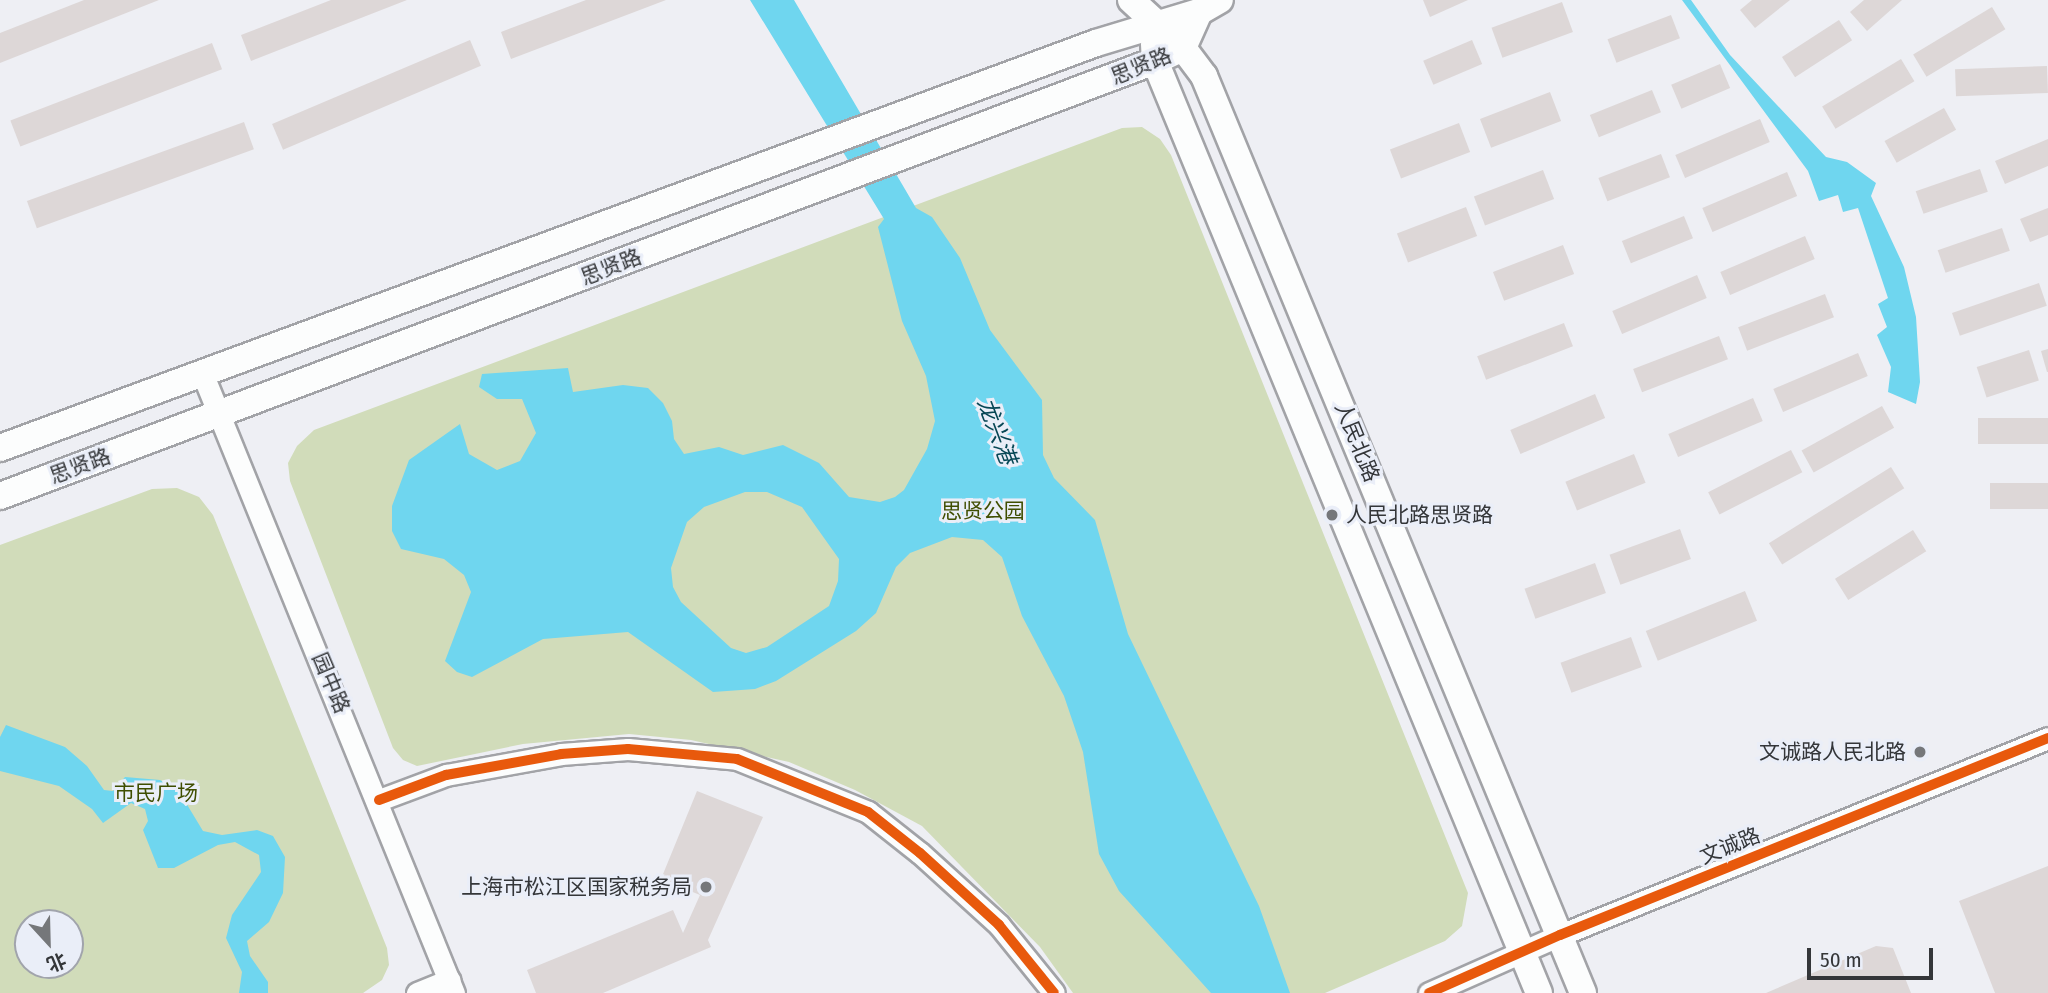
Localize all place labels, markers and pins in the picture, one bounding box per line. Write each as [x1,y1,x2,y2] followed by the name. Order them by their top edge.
[1346,502,1493,528] place label: 人民北路思贤路
[1324,507,1340,523] marker: 人民北路思贤路
[1759,739,1906,765] place label: 文诚路人民北路
[1912,744,1928,760] marker: 文诚路人民北路
[461,874,692,900] place label: 上海市松江区国家税务局
[698,879,714,895] marker: 上海市松江区国家税务局

